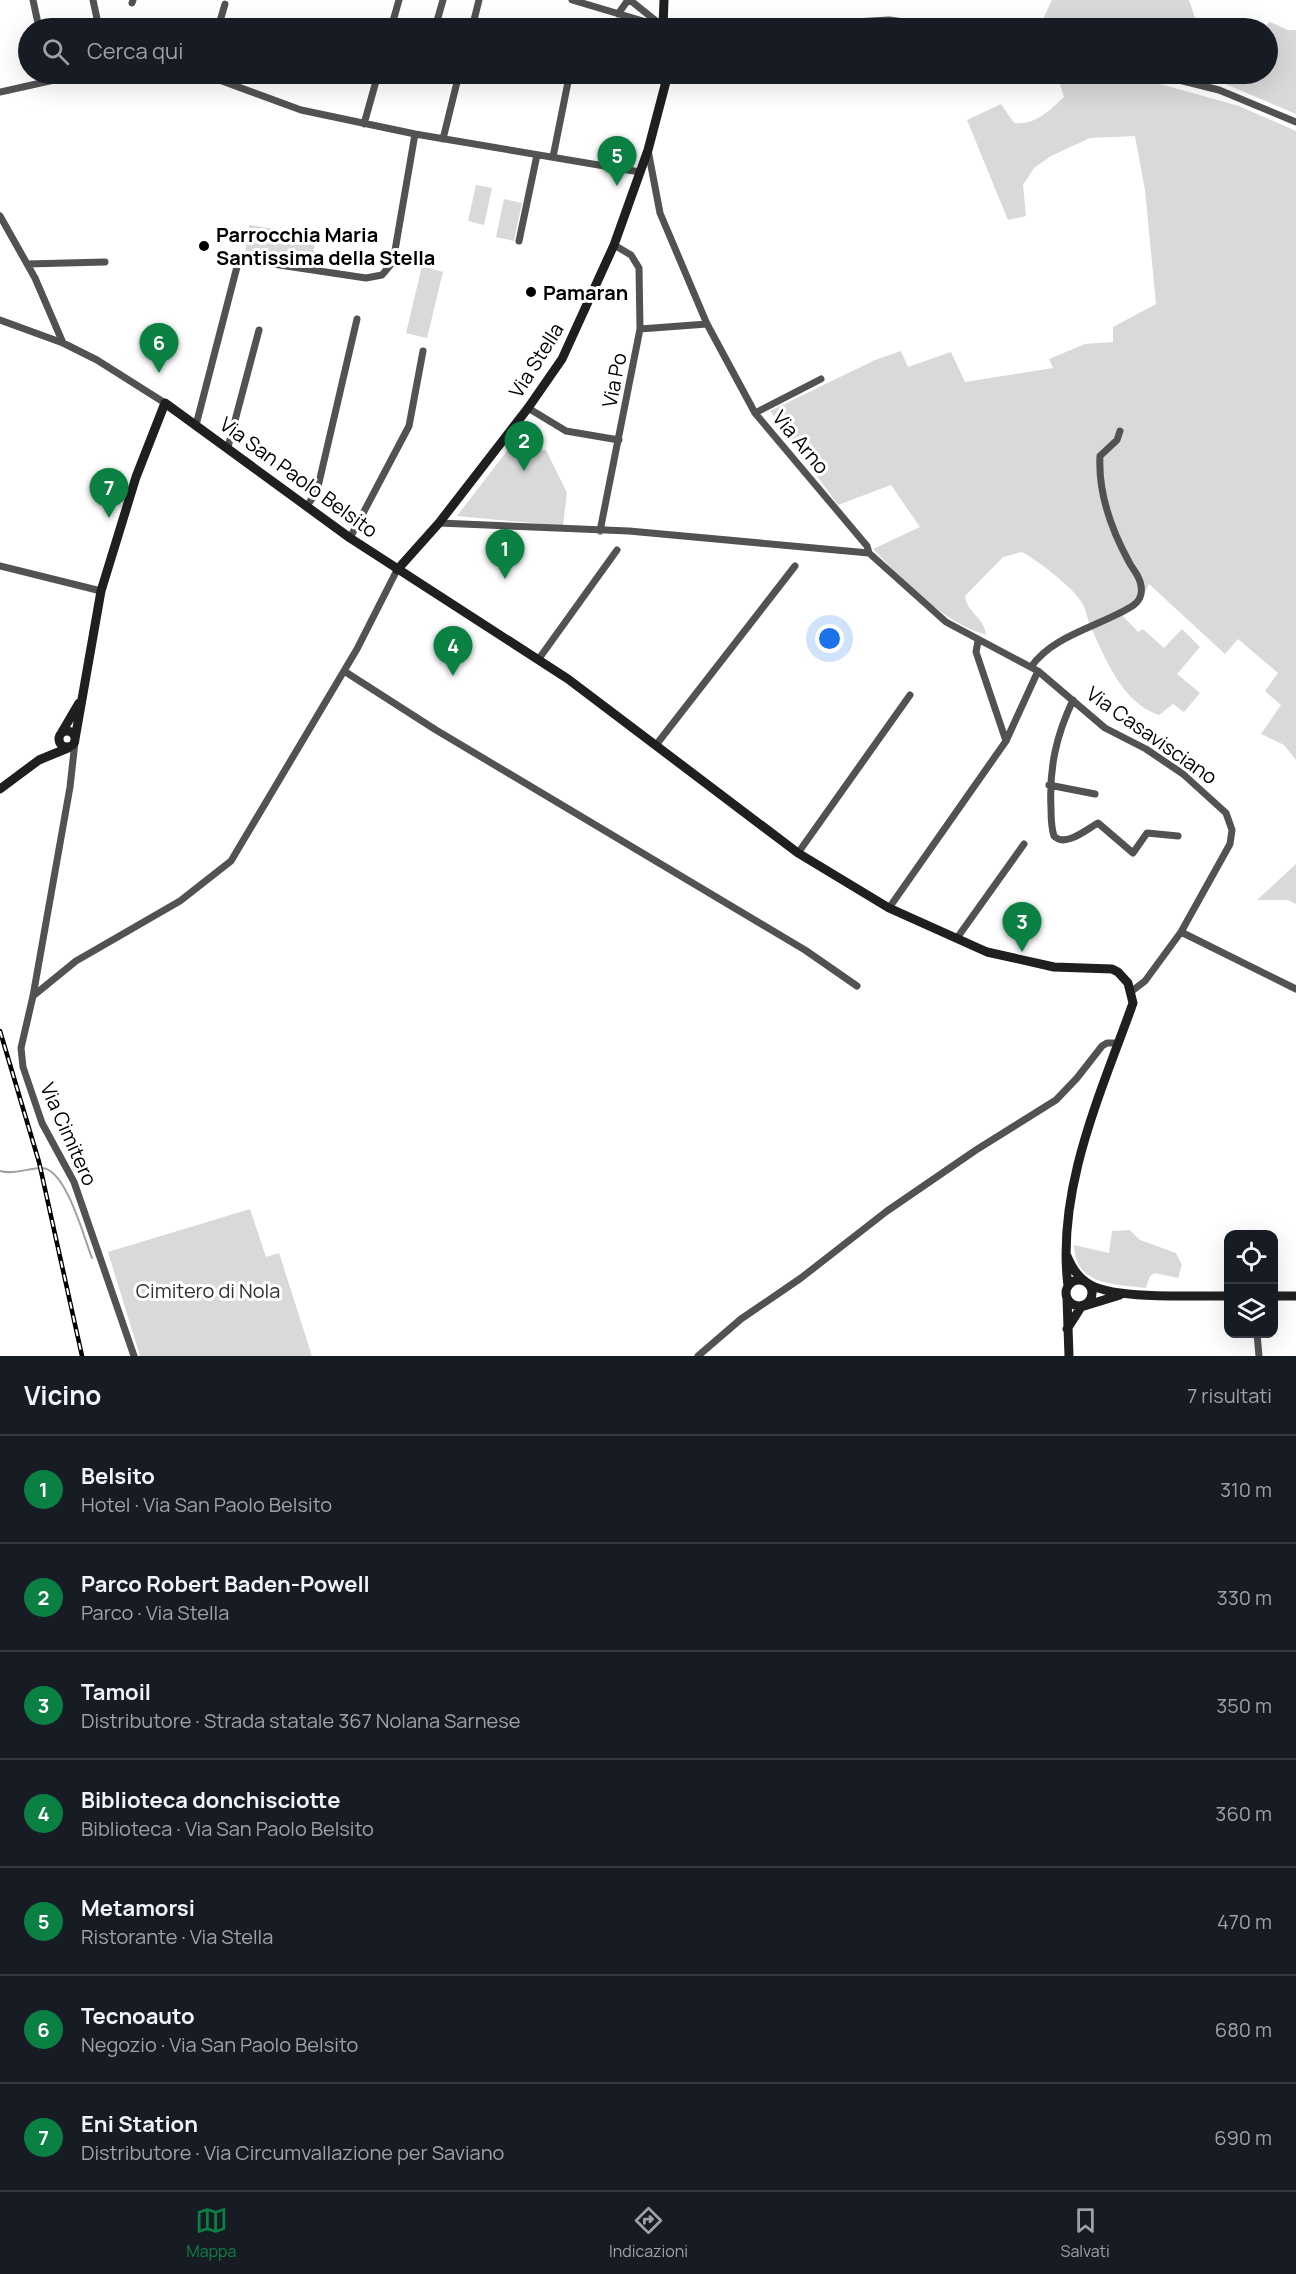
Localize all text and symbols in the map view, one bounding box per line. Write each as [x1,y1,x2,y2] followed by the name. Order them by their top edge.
[18,18,1278,84] search box
[39,35,72,68] icon: search
[87,36,183,66] text: Cerca qui
[598,136,636,186] pin: 5
[216,221,435,271] place label: Parrocchia Maria Santissima della Stella
[197,239,211,253] marker: Parrocchia Maria Santissima della Stella
[543,279,628,306] place label: Pamaran
[524,285,538,299] marker: Pamaran
[502,317,570,403] street label: Via Stella
[140,324,178,373] pin: 6
[595,350,633,410] street label: Via Po
[767,405,836,480] street label: Via Arno
[215,411,384,544] street label: Via San Paolo Belsito
[504,422,544,471] pin: 2
[90,468,128,518] pin: 7
[486,530,524,579] pin: 1
[815,624,844,653] your location
[434,626,472,676] pin: 4
[1081,680,1223,790] street label: Via Casavisciano
[1002,902,1042,952] pin: 3
[34,1078,104,1190] street label: Via Cimitero
[1224,1230,1278,1338] map controls
[1224,1230,1278,1284] button: locate
[136,1277,280,1304] park label: Cimitero di Nola
[1224,1284,1278,1338] button: layers
[24,1377,101,1413] text: Vicino
[1187,1382,1272,1409] text: 7 risultati
[81,1461,155,1491] text: Belsito
[39,1476,48,1503] text: 1
[1220,1476,1272,1503] text: 310 m
[81,1491,332,1518] text: Hotel · Via San Paolo Belsito
[81,1569,370,1599] text: Parco Robert Baden-Powell
[38,1584,49,1611] text: 2
[1217,1584,1272,1611] text: 330 m
[81,1599,229,1626] text: Parco · Via Stella
[81,1677,151,1707] text: Tamoil
[38,1692,49,1719] text: 3
[1216,1692,1272,1719] text: 350 m
[81,1707,520,1734] text: Distributore · Strada statale 367 Nolana Sarnese
[81,1785,341,1815] text: Biblioteca donchisciotte
[37,1800,50,1827] text: 4
[1215,1800,1272,1827] text: 360 m
[81,1815,374,1842] text: Biblioteca · Via San Paolo Belsito
[81,1893,195,1923] text: Metamorsi
[38,1908,49,1935] text: 5
[1217,1908,1272,1935] text: 470 m
[81,1923,273,1950] text: Ristorante · Via Stella
[81,2001,195,2031] text: Tecnoauto
[37,2016,50,2043] text: 6
[1215,2016,1272,2043] text: 680 m
[81,2031,358,2058] text: Negozio · Via San Paolo Belsito
[81,2109,198,2139] text: Eni Station
[38,2124,49,2151] text: 7
[1214,2124,1272,2151] text: 690 m
[81,2139,504,2166] text: Distributore · Via Circumvallazione per Saviano
[186,2204,236,2262] tab: Mappa
[609,2204,688,2262] tab: Indicazioni
[1061,2204,1110,2262] tab: Salvati

